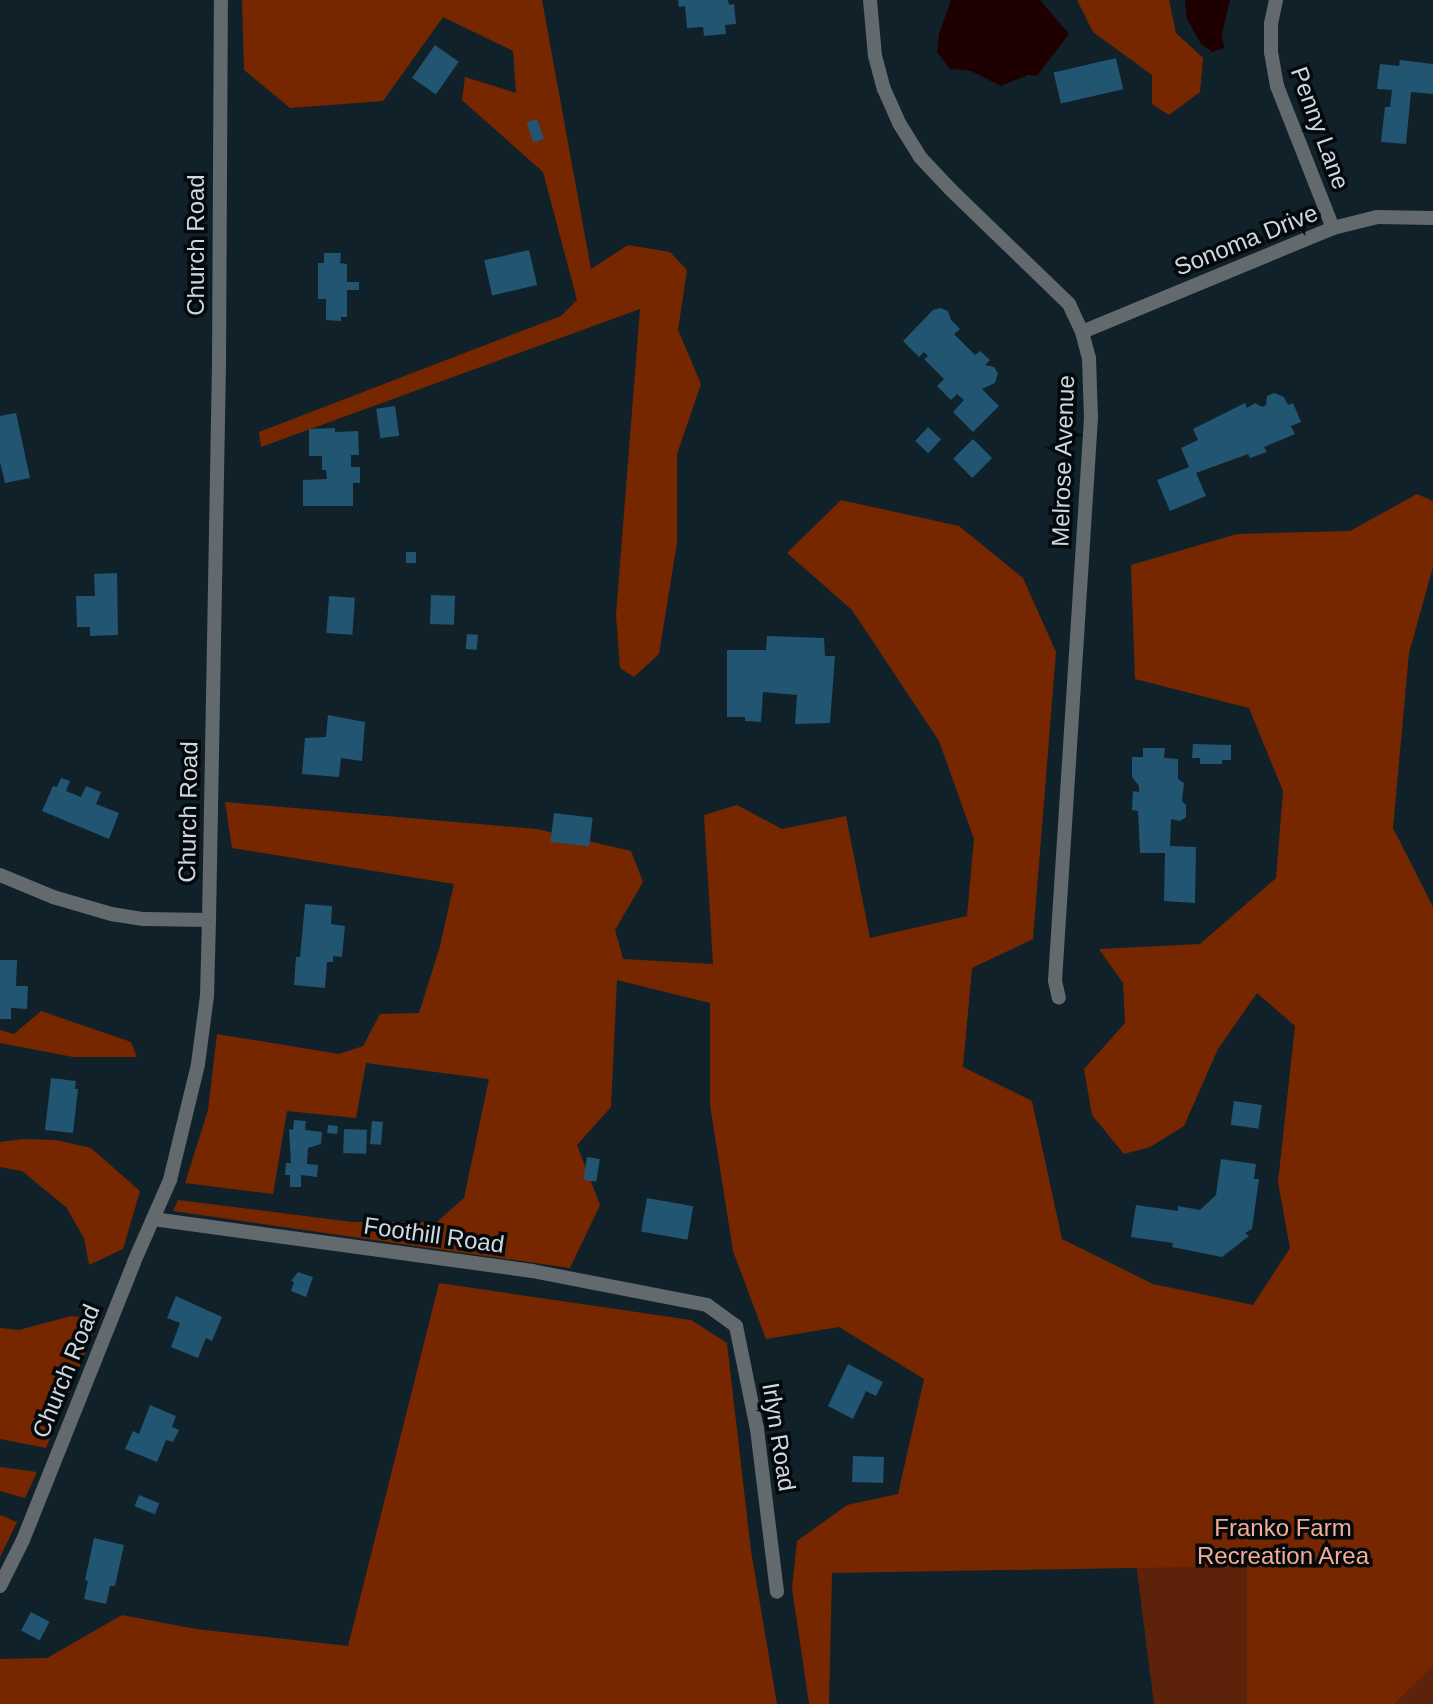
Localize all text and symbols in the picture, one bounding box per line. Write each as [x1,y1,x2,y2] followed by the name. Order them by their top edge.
[1285,63,1355,193] street label: Penny Lane
[182,174,210,316] street label: Church Road
[1170,198,1322,282] street label: Sonoma Drive
[1046,374,1080,548] street label: Melrose Avenue
[172,741,204,883] street label: Church Road
[362,1211,506,1259] street label: Foothill Road
[26,1300,106,1442] street label: Church Road
[756,1381,802,1493] street label: Irlyn Road
[1196,1514,1370,1570] park label: Franko Farm Recreation Area

